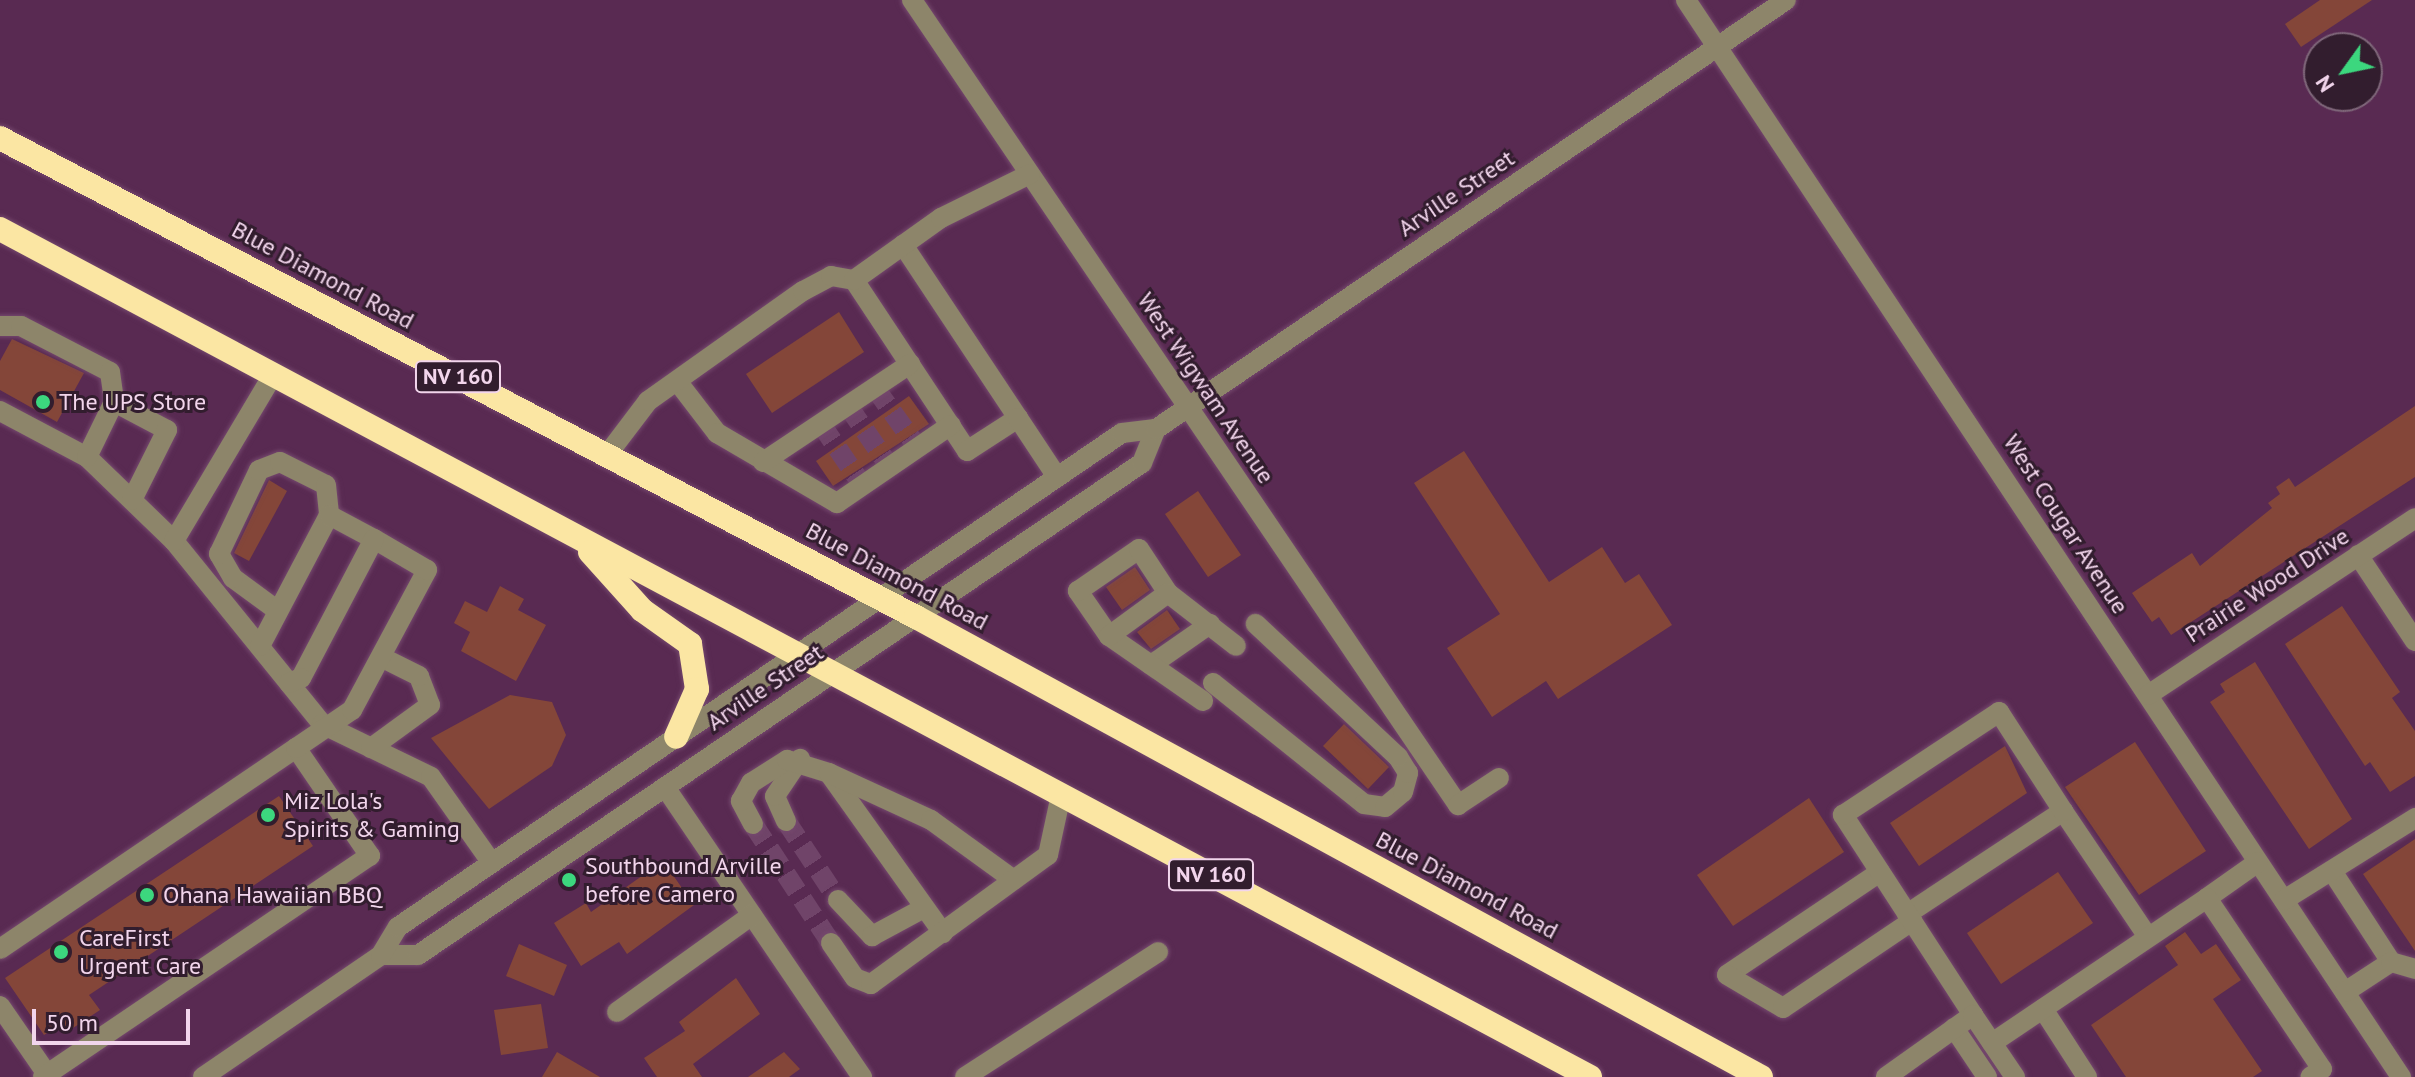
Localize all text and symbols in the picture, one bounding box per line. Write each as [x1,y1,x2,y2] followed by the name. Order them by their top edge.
[2303,32,2383,112] north arrow
[2309,70,2340,98] text: N
[1392,144,1520,242] street label: Arville Street
[227,215,419,335] street label: Blue Diamond Road
[1131,287,1281,489] street label: West Wigwam Avenue
[414,359,502,395] road number: NV 160
[59,388,206,416] place label: The UPS Store
[34,393,52,411] marker: The UPS Store
[1997,429,2135,619] street label: West Cougar Avenue
[801,516,993,636] street label: Blue Diamond Road
[2180,521,2354,649] street label: Prairie Wood Drive
[701,638,829,736] street label: Arville Street
[284,787,460,843] place label: Miz Lola's Spirits & Gaming
[259,806,277,824] marker: Miz Lola's Spirits & Gaming
[1371,825,1563,945] street label: Blue Diamond Road
[585,852,782,908] place label: Southbound Arville before Camero
[1167,857,1255,893] road number: NV 160
[560,871,578,889] marker: Southbound Arville before Camero
[163,881,382,909] place label: Ohana Hawaiian BBQ
[138,886,156,904] marker: Ohana Hawaiian BBQ
[79,924,201,980] place label: CareFirst Urgent Care
[50,941,72,963] marker: CareFirst Urgent Care
[36,993,194,1043] scale bar
[46,1007,98,1038] text: 50 m

